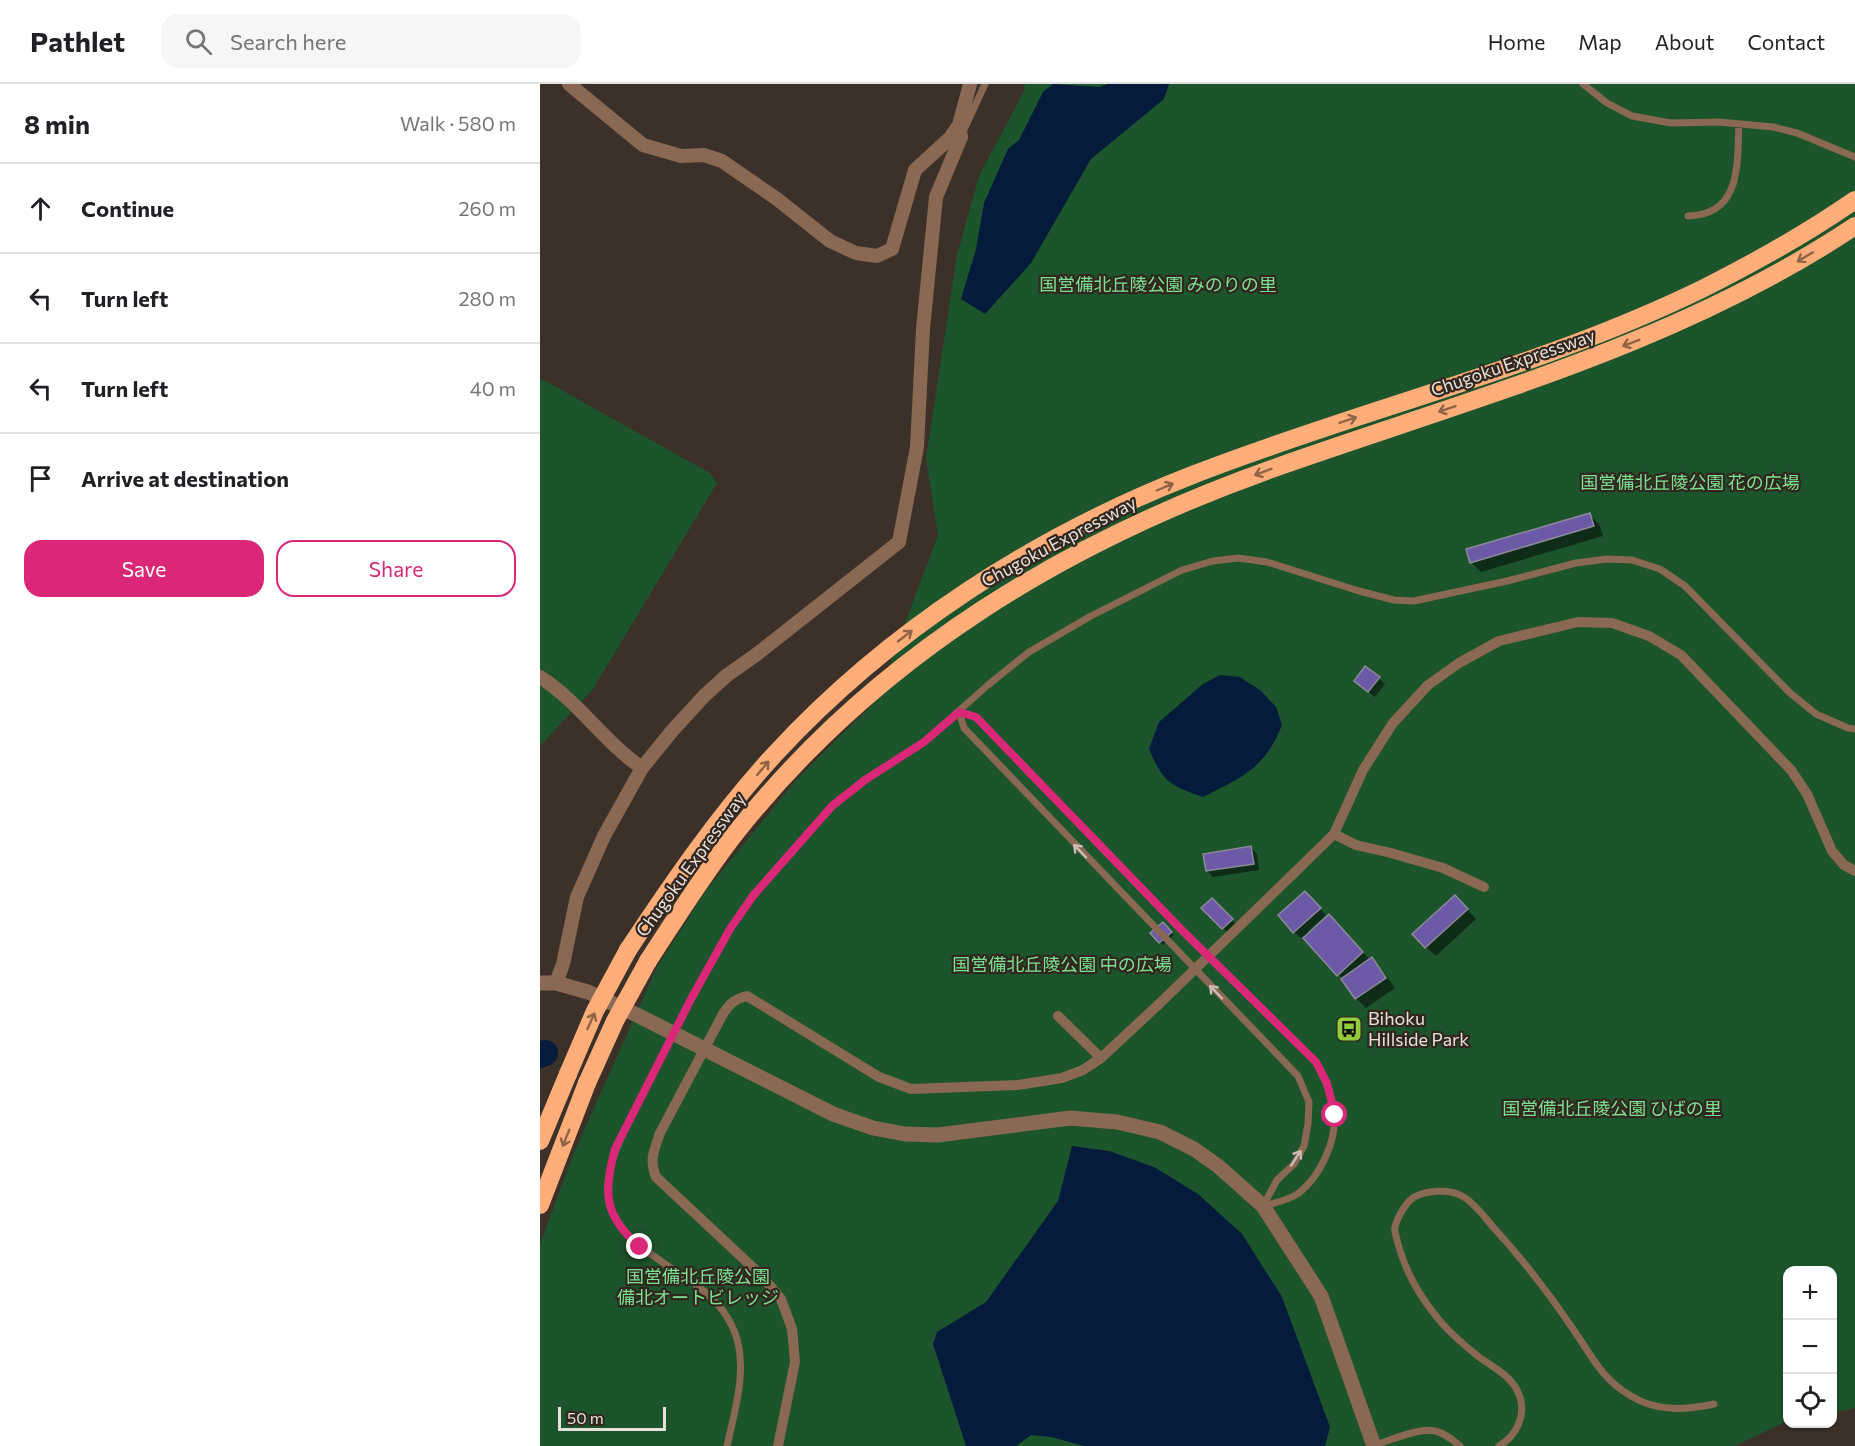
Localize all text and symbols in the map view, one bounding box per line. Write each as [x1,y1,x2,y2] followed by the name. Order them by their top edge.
[161,14,581,68] search box
[30,24,125,58] text: Pathlet
[182,25,215,58] icon: search
[230,28,346,55] text: Search here
[1488,29,1545,54] text: Home
[1578,29,1622,54] text: Map
[1655,29,1714,54] text: About
[1747,29,1825,54] text: Contact
[24,108,90,139] text: 8 min
[400,111,516,135] text: Walk · 580 m
[24,192,57,225] icon: ahead
[81,195,174,222] text: Continue
[458,196,516,220] text: 260 m
[1797,251,1814,263] one-way arrow
[1039,273,1277,295] park label: 国営備北丘陵公園 みのりの里
[24,282,57,315] icon: left
[81,285,168,312] text: Turn left
[458,286,516,310] text: 280 m
[1428,324,1598,401] street label: Chugoku Expressway
[1622,339,1641,350] one-way arrow
[24,372,57,405] icon: left
[81,375,168,402] text: Turn left
[470,376,516,400] text: 40 m
[1438,405,1457,416] one-way arrow
[1338,414,1357,425] one-way arrow
[24,462,57,495] icon: arrive
[81,465,289,492] text: Arrive at destination
[1254,467,1273,478] one-way arrow
[1580,471,1800,493] park label: 国営備北丘陵公園 花の広場
[1155,481,1173,492] one-way arrow
[977,491,1140,591] street label: Chugoku Expressway
[24,540,264,597] button: Save
[276,540,516,597] button: Share
[897,629,913,642] one-way arrow
[756,761,770,776] one-way arrow
[631,788,750,941] street label: Chugoku Expressway
[1074,844,1088,859] one-way arrow
[952,953,1172,975] park label: 国営備北丘陵公園 中の広場
[1208,984,1223,999] one-way arrow
[1368,1007,1469,1050] place label: Bihoku Hillside Park
[586,1012,597,1030] one-way arrow
[1334,1014,1364,1044] bus stop icon: Bihoku Hillside Park
[1502,1097,1722,1119] park label: 国営備北丘陵公園 ひばの里
[1321,1101,1347,1127] route start
[560,1128,571,1147] one-way arrow
[1290,1151,1302,1167] one-way arrow
[626,1233,652,1259] route end
[617,1265,779,1308] park label: 国営備北丘陵公園 備北オートビレッジ
[1783,1266,1837,1428] map controls
[1783,1266,1837,1320] button: +
[1783,1320,1837,1374] button: −
[1783,1374,1837,1428] button: locate
[558,1404,666,1432] scale bar
[567,1408,604,1427] text: 50 m

